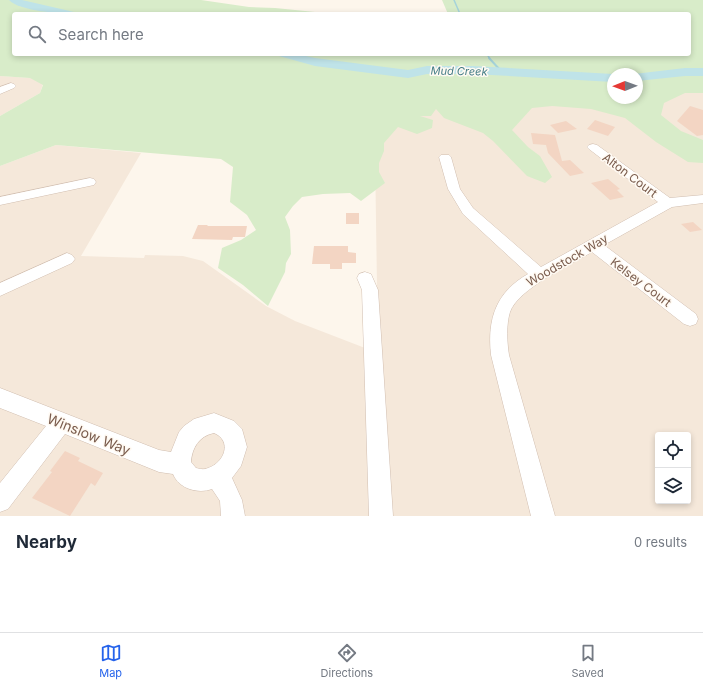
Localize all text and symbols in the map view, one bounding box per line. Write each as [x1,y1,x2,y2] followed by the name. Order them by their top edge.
[12,12,691,56] search box
[26,23,48,45] icon: search
[58,25,144,44] text: Search here
[430,64,489,79] water label: Mud Creek
[607,68,643,104] north arrow
[600,150,660,200] street label: Alton Court
[524,230,611,289] street label: Woodstock Way
[608,254,674,310] street label: Kelsey Court
[45,410,133,458] street label: Winslow Way
[655,432,691,504] map controls
[655,432,691,468] button: locate
[655,468,691,504] button: layers
[16,532,77,552] text: Nearby
[634,534,687,550] text: 0 results
[99,642,122,680] tab: Map
[321,642,373,680] tab: Directions
[572,642,604,680] tab: Saved

